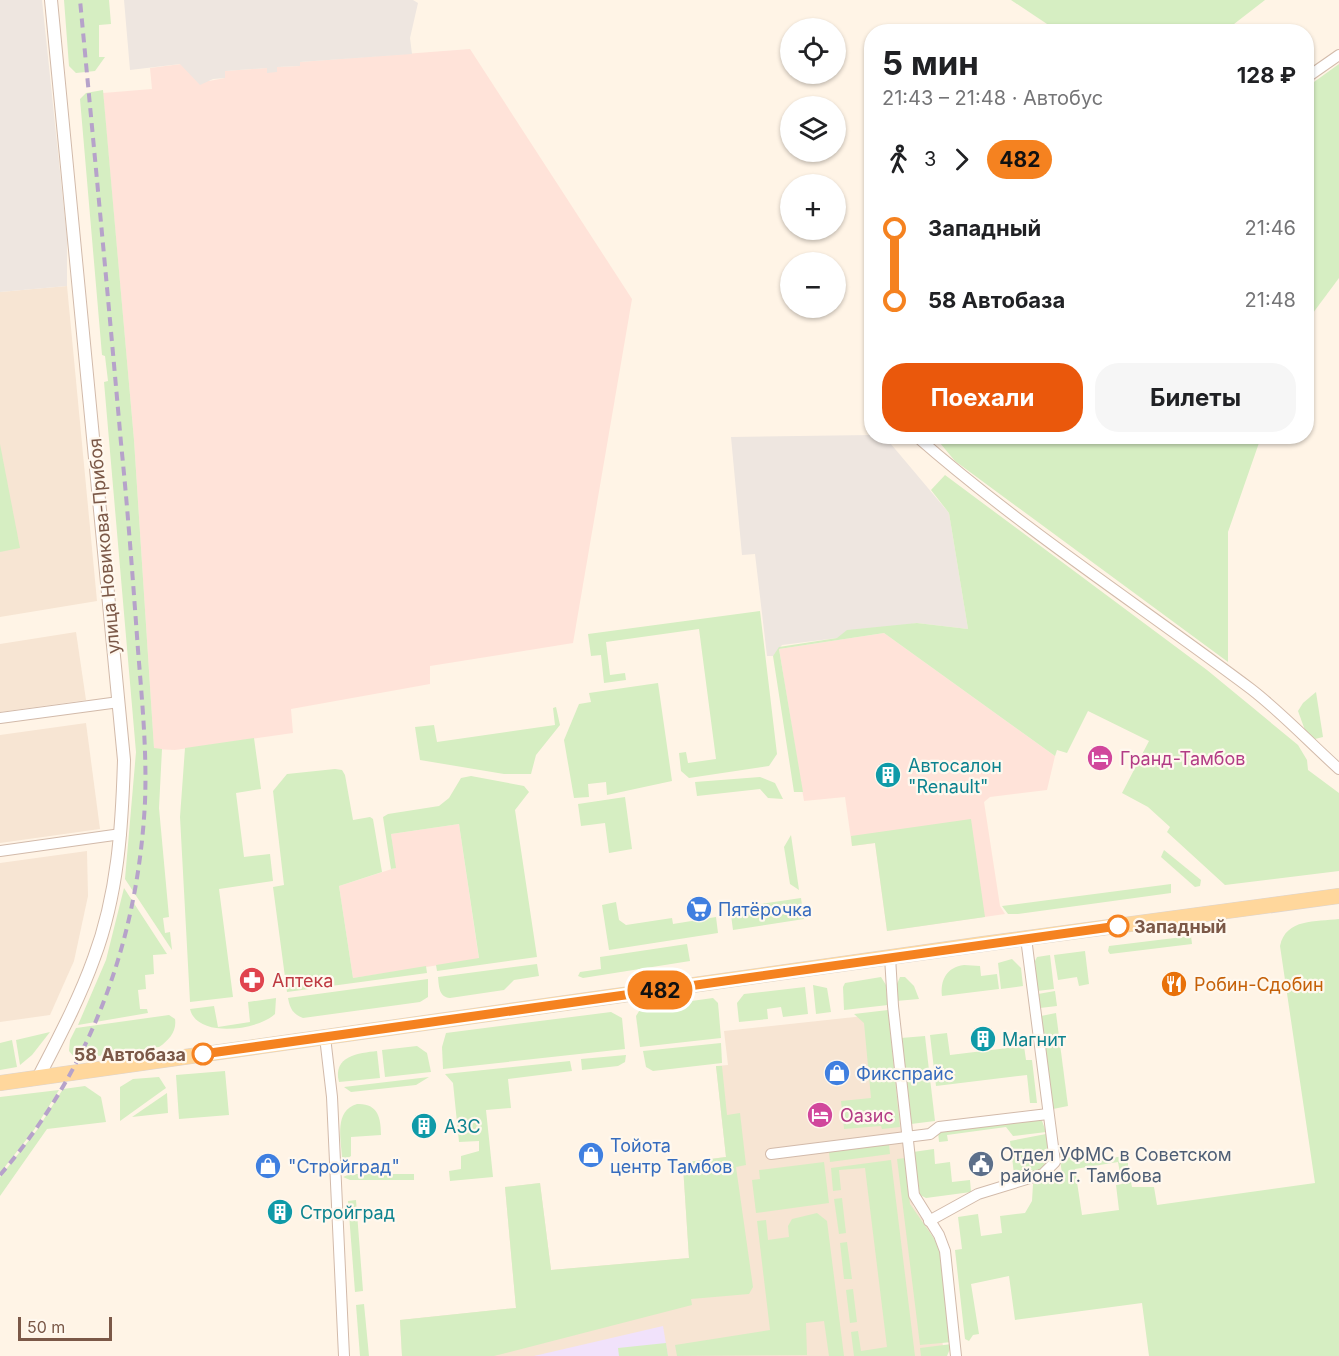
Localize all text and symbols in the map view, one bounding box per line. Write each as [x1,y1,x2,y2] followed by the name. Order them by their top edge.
[780,18,846,318] map controls
[780,18,846,84] button: locate
[882,43,979,83] text: 5 мин
[1237,62,1296,88] text: 128 ₽
[882,86,1103,110] text: 21:43 – 21:48 · Автобус
[780,96,846,162] button: layers
[882,143,915,176] icon: walk
[945,143,978,176] icon: forward
[924,147,936,171] text: 3
[999,147,1040,172] text: 482
[780,174,846,240] button: +
[928,215,1041,241] text: Западный
[1245,216,1296,240] text: 21:46
[780,252,846,318] button: −
[928,287,1065,313] text: 58 Автобаза
[1245,288,1296,312] text: 21:48
[882,363,1083,432] button: Поехали
[1095,363,1296,432] button: Билеты
[84,437,124,655] street label: улица Новикова-Прибоя
[1085,743,1115,773] hotel icon: Гранд-Тамбов
[1120,748,1246,769] place label: Гранд-Тамбов
[908,755,1002,797] place label: Автосалон "Renault"
[873,760,903,790] building icon: Автосалон "Renault"
[684,894,714,924] supermarket icon: Пятёрочка
[718,899,812,920] place label: Пятёрочка
[1107,915,1129,937] marker: Западный
[1134,916,1227,937] place label: Западный
[237,965,267,995] pharmacy icon: Аптека
[1159,969,1189,999] restaurant icon: Робин-Сдобин
[272,970,333,991] place label: Аптека
[626,970,694,1010] line badge: 482
[1194,974,1324,995] place label: Робин-Сдобин
[639,978,681,1003] text: 482
[968,1024,998,1054] building icon: Магнит
[1002,1029,1067,1050] place label: Магнит
[192,1043,214,1065] marker: 58 Автобаза
[74,1044,186,1065] place label: 58 Автобаза
[822,1058,852,1088] shop icon: Фикспрайс
[856,1063,954,1084] place label: Фикспрайс
[805,1100,835,1130] hotel icon: Оазис
[840,1105,894,1126] place label: Оазис
[409,1111,439,1141] building icon: АЗС
[444,1116,481,1137] place label: АЗС
[610,1135,733,1177] place label: Тойота центр Тамбов
[576,1140,606,1170] shop icon: Тойота центр Тамбов
[1000,1144,1232,1186] place label: Отдел УФМС в Советском районе г. Тамбова
[966,1149,996,1179] public building icon: Отдел УФМС в Советском районе г. Тамбова
[253,1151,283,1181] shop icon: "Стройград"
[288,1156,400,1177] place label: "Стройград"
[265,1197,295,1227] building icon: Стройград
[300,1202,395,1223] place label: Стройград
[18,1314,112,1342] scale bar
[27,1317,65,1337] text: 50 m

